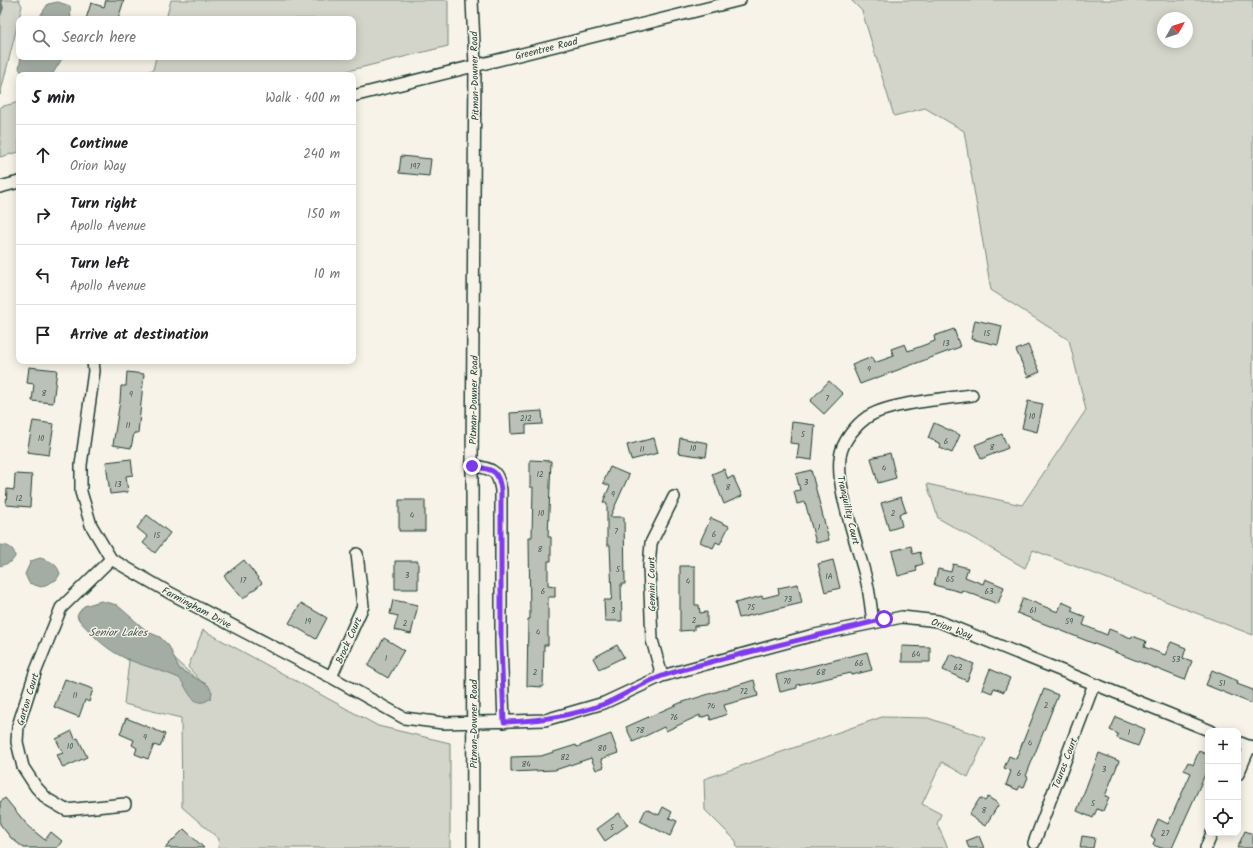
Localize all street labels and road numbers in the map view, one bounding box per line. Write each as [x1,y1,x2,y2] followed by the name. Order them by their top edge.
[466,30,484,121] street label: Pitman-Downer Road
[513,33,580,64] street label: Greentree Road
[465,354,483,445] street label: Pitman-Downer Road
[832,474,864,547] street label: Tranquility Court
[644,556,660,612] street label: Gemini Court
[159,583,235,633] street label: Farmingham Drive
[331,614,366,666] street label: Brock Court
[929,614,975,644] street label: Orion Way
[12,671,44,728] street label: Garton Court
[466,678,482,769] street label: Pitman-Downer Road
[1048,735,1082,791] street label: Tauras Court

